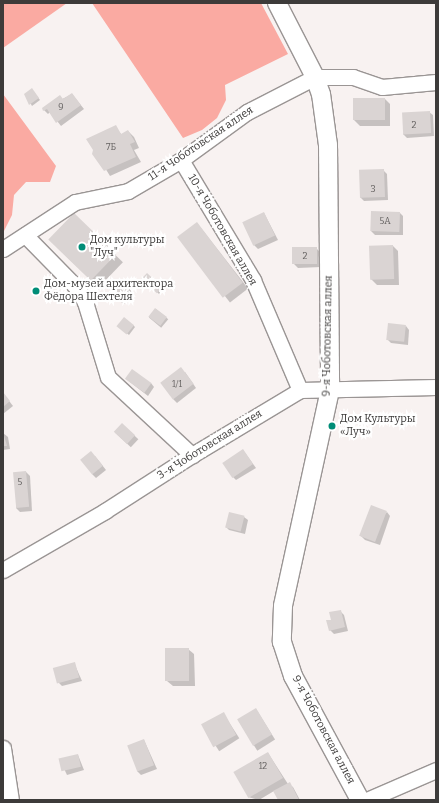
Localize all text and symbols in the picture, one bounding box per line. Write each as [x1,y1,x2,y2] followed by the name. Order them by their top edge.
[58,102,64,112] house number: 9
[146,104,256,184] street label: 11-я Чоботовская аллея
[412,120,416,130] house number: 2
[106,142,116,152] house number: 7Б
[185,172,259,288] street label: 10-я Чоботовская аллея
[370,184,376,194] house number: 3
[379,216,391,226] house number: 5А
[90,234,165,260] place label: Дом культуры "Луч"
[77,242,87,252] marker: Дом культуры "Луч"
[303,251,307,261] house number: 2
[320,275,336,397] street label: 9-я Чоботовская аллея
[44,278,173,304] place label: Дом-музей архитектора Фёдора Шехтеля
[31,286,41,296] marker: Дом-музей архитектора Фёдора Шехтеля
[172,379,182,389] house number: 1/1
[155,407,265,483] street label: 3-я Чоботовская аллея
[340,413,415,439] place label: Дом Культуры «Луч»
[327,421,337,431] marker: Дом Культуры «Луч»
[18,477,22,487] house number: 5
[289,673,357,787] street label: 9-я Чоботовская аллея
[259,761,267,771] house number: 12

